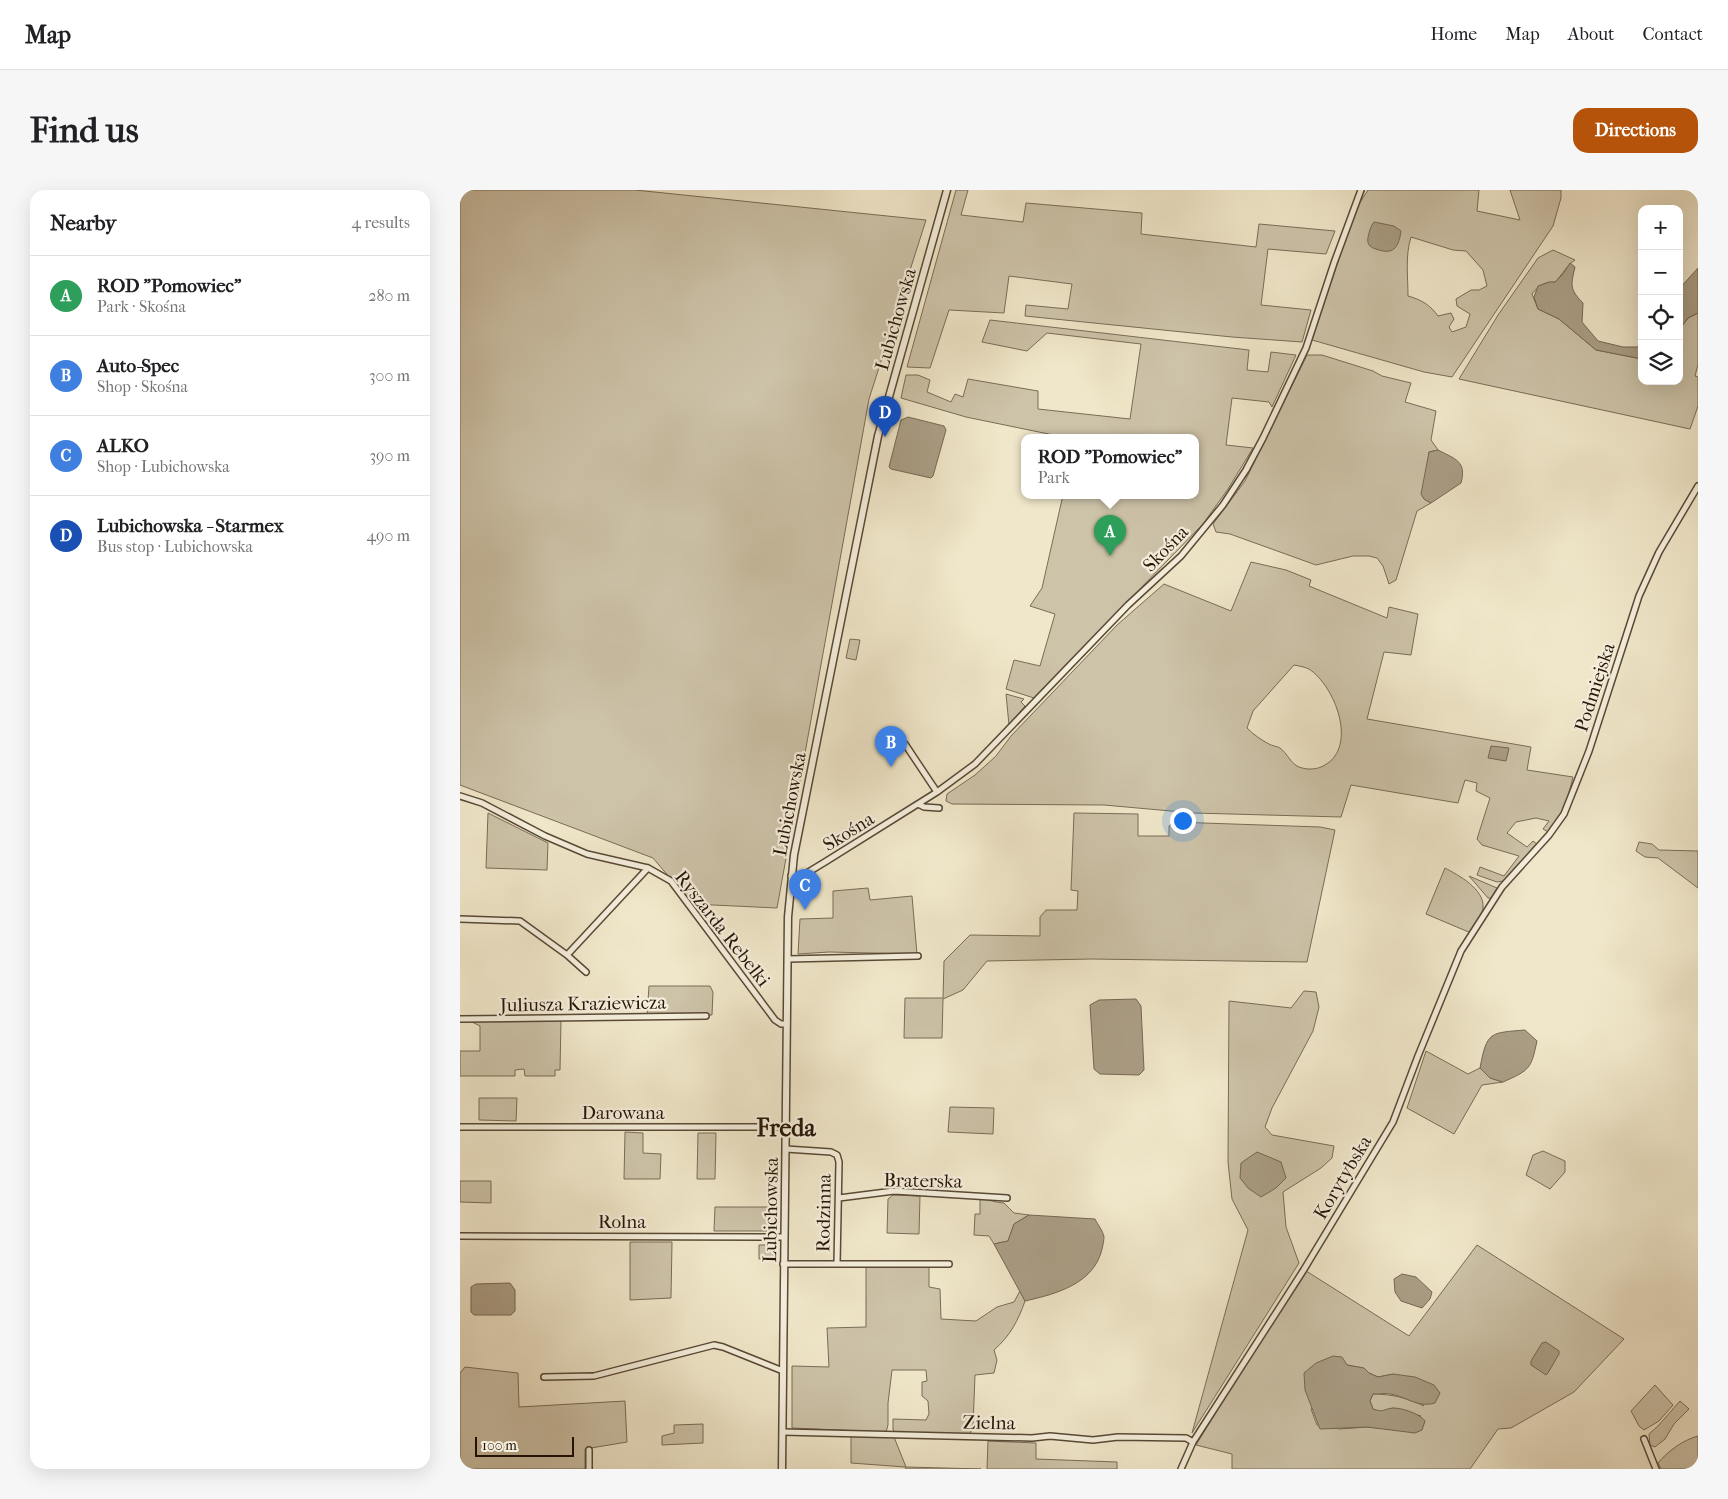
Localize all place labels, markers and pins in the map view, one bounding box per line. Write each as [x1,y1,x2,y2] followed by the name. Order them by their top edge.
[869,396,901,437] pin: D
[1094,515,1126,556] pin: A
[875,726,907,767] pin: B
[789,869,821,910] pin: C

